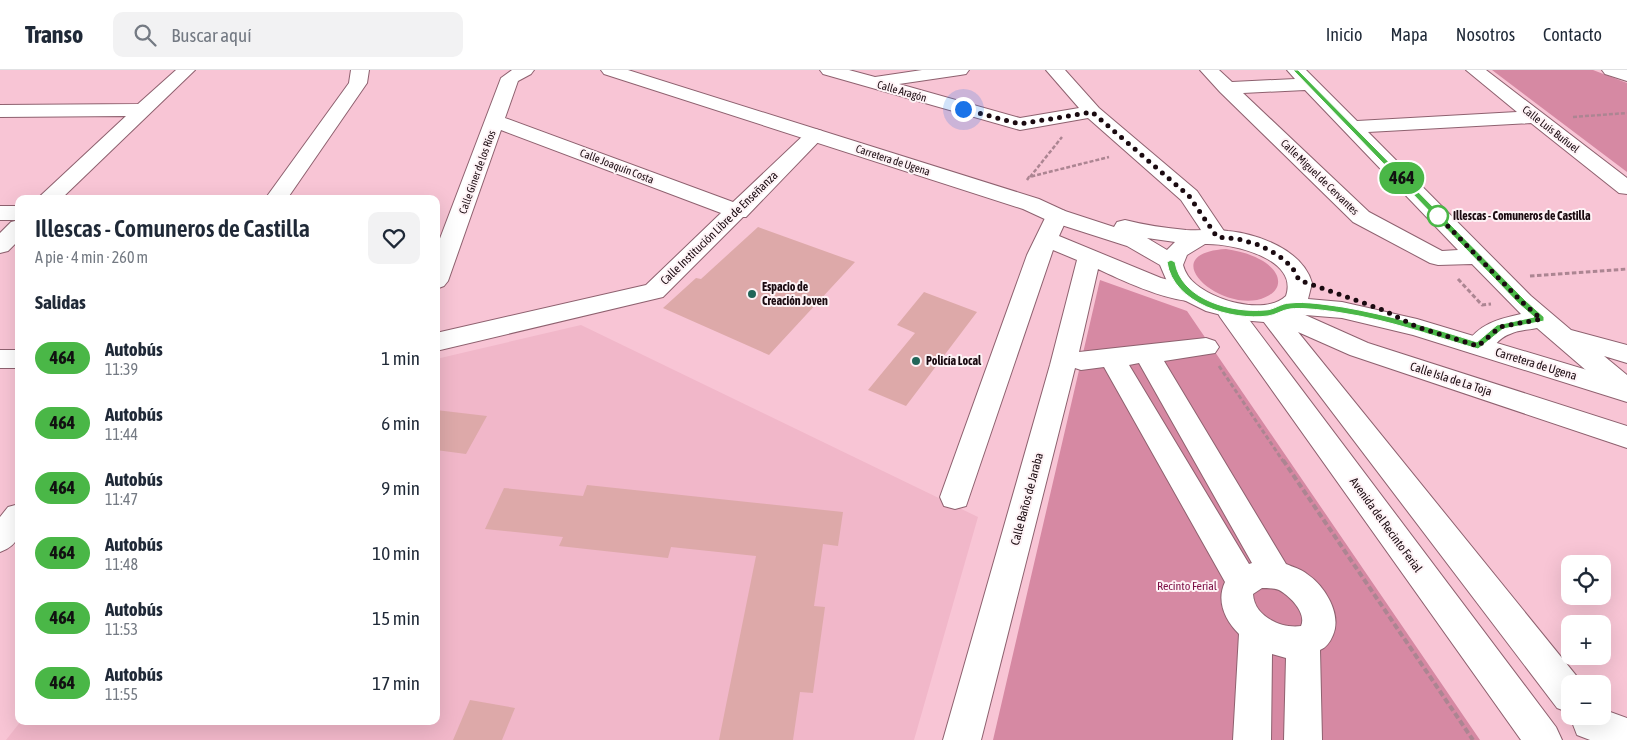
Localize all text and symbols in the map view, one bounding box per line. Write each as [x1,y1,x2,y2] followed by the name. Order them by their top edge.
[113,12,463,57] search box
[25,21,83,48] text: Transo
[131,21,159,49] icon: search
[171,24,252,46] text: Buscar aquí
[1326,24,1362,45] text: Inicio
[1390,24,1428,45] text: Mapa
[1456,24,1515,45] text: Nosotros
[1543,24,1602,45] text: Contacto
[876,78,928,104] street label: Calle Aragón
[951,97,976,122] your location
[1520,103,1582,155] street label: Calle Luis Buñuel
[456,129,498,215] street label: Calle Giner de los Ríos
[1279,137,1361,217] street label: Calle Miguel de Cervantes
[854,142,932,178] street label: Carretera de Ugena
[578,146,656,186] street label: Calle Joaquín Costa
[1373,162,1431,194] line badge: 464
[1389,167,1415,188] text: 464
[658,168,780,288] street label: Calle Institución Libre de Enseñanza
[1427,205,1449,227] marker: Illescas - Comuneros de Castilla
[1453,209,1591,223] place label: Illescas - Comuneros de Castilla
[368,212,420,264] button: heart
[35,215,310,242] text: Illescas - Comuneros de Castilla
[35,248,148,266] text: A pie · 4 min · 260 m
[762,280,828,308] place label: Espacio de Creación Joven
[746,288,758,300] marker: Espacio de Creación Joven
[35,291,86,313] text: Salidas
[105,338,163,360] text: Autobús
[1494,345,1578,383] street label: Carretera de Ugena
[50,347,75,368] text: 464
[381,347,420,369] text: 1 min
[926,354,982,368] place label: Policía Local
[910,355,922,367] marker: Policía Local
[1408,359,1494,399] street label: Calle Isla de La Toja
[105,360,138,378] text: 11:39
[105,403,163,425] text: Autobús
[50,412,75,433] text: 464
[381,412,420,434] text: 6 min
[105,425,138,443] text: 11:44
[1008,451,1046,547] street label: Calle Baños de Jaraba
[105,468,163,490] text: Autobús
[1347,475,1426,576] street label: Avenida del Recinto Ferial
[50,477,75,498] text: 464
[381,477,420,499] text: 9 min
[105,490,138,508] text: 11:47
[105,533,163,555] text: Autobús
[50,542,75,563] text: 464
[372,542,420,564] text: 10 min
[105,555,138,573] text: 11:48
[1561,555,1611,725] map controls
[1561,555,1611,605] button: locate
[1157,579,1218,593] park label: Recinto Ferial
[105,598,163,620] text: Autobús
[50,607,75,628] text: 464
[372,607,420,629] text: 15 min
[1561,615,1611,665] button: +
[105,620,138,638] text: 11:53
[105,663,163,685] text: Autobús
[50,672,75,693] text: 464
[372,672,420,694] text: 17 min
[1561,675,1611,725] button: −
[105,685,138,703] text: 11:55

